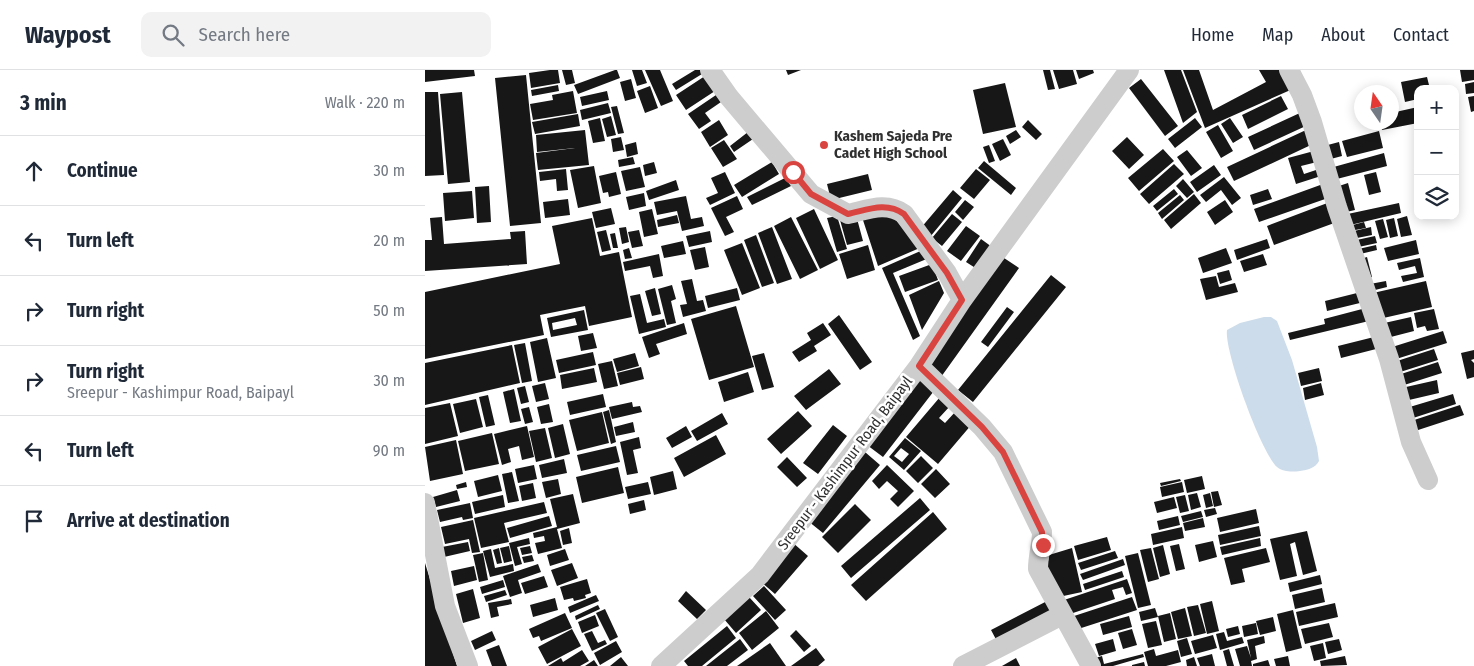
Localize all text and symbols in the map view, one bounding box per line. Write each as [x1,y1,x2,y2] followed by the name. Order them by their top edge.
[141,12,491,57] search box
[25,21,111,49] text: Waypost
[159,21,187,49] icon: search
[199,23,290,46] text: Search here
[1191,24,1234,46] text: Home
[1262,24,1293,46] text: Map
[1321,24,1365,46] text: About
[1393,24,1449,46] text: Contact
[1354,85,1399,130] north arrow
[1414,85,1459,220] map controls
[1414,85,1459,130] button: +
[20,90,67,116] text: 3 min
[325,93,405,112] text: Walk · 220 m
[834,127,953,162] place label: Kashem Sajeda Pre Cadet High School
[1414,130,1459,175] button: −
[818,139,830,151] marker: Kashem Sajeda Pre Cadet High School
[20,157,48,185] icon: ahead
[67,159,138,182] text: Continue
[373,161,405,180] text: 30 m
[782,161,805,184] route start
[1414,175,1459,220] button: layers
[20,227,48,255] icon: left
[67,229,134,252] text: Turn left
[374,231,405,250] text: 20 m
[20,297,48,325] icon: right
[67,299,144,322] text: Turn right
[373,301,405,320] text: 50 m
[67,360,144,383] text: Turn right
[20,367,48,395] icon: right
[373,371,405,390] text: 30 m
[774,373,916,553] street label: Sreepur - Kashimpur Road, Baipayl
[67,383,294,402] text: Sreepur - Kashimpur Road, Baipayl
[20,437,48,465] icon: left
[67,439,134,462] text: Turn left
[373,441,405,460] text: 90 m
[20,507,48,535] icon: arrive
[67,509,230,532] text: Arrive at destination
[1032,534,1055,557] route end

